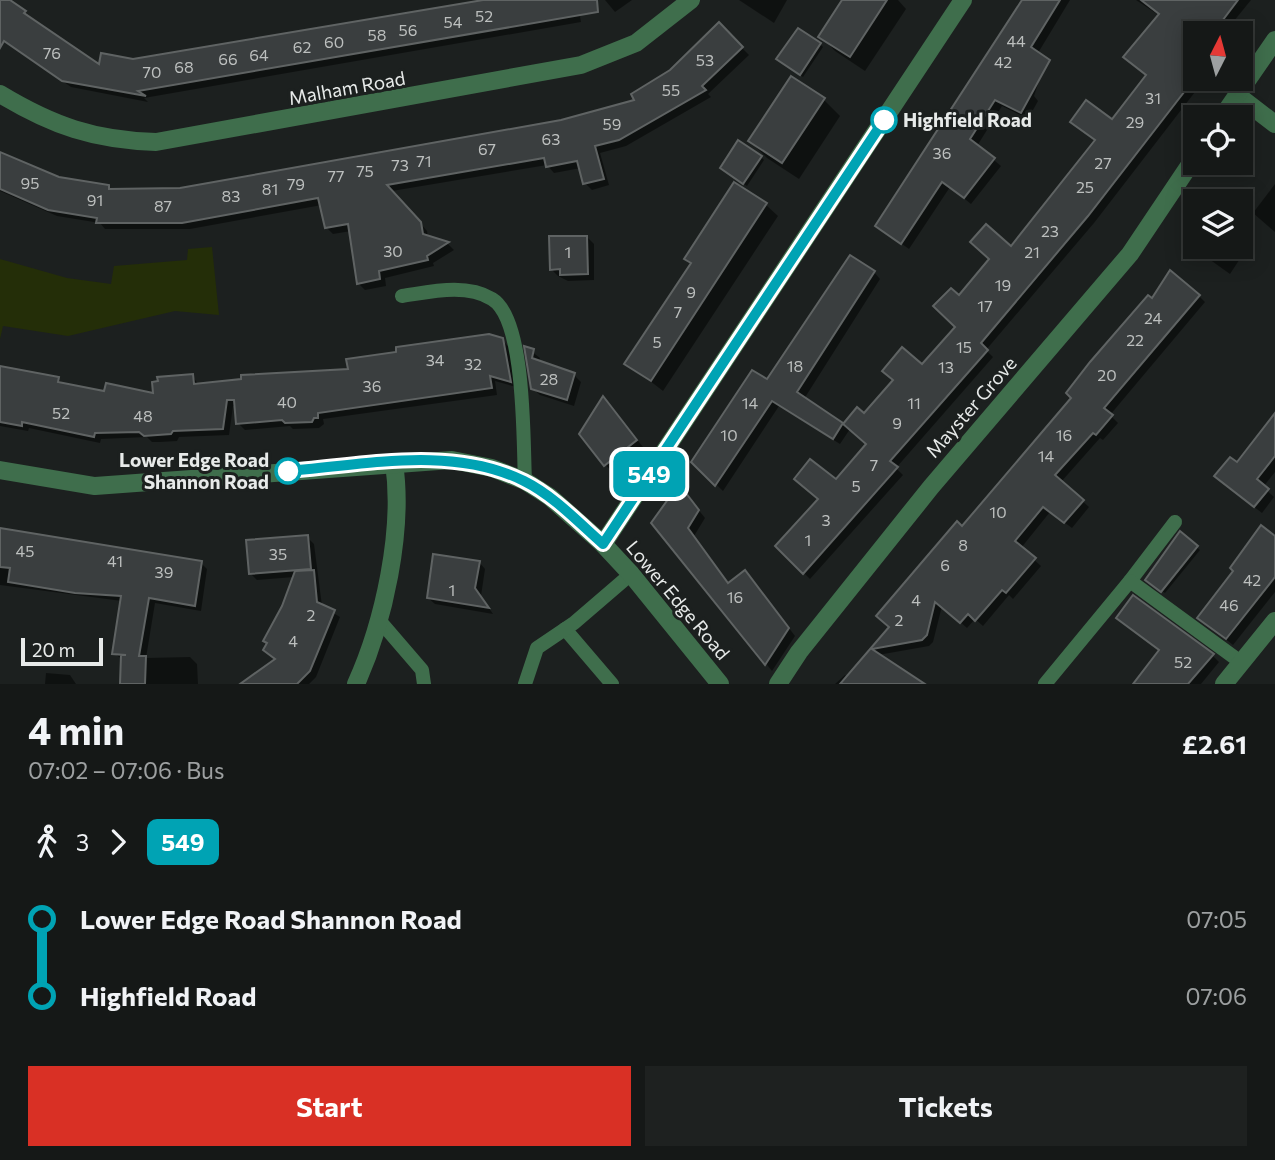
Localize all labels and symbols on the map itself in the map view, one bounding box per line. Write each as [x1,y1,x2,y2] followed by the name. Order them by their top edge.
[475,6,493,25] house number: 52
[444,12,463,31] house number: 54
[399,20,417,39] house number: 56
[1183,21,1253,91] north arrow
[368,25,386,44] house number: 58
[1006,31,1026,50] house number: 44
[324,32,344,51] house number: 60
[293,37,311,56] house number: 62
[43,43,61,62] house number: 76
[249,45,269,64] house number: 64
[218,49,238,68] house number: 66
[696,50,714,69] house number: 53
[994,52,1012,71] house number: 42
[174,57,194,76] house number: 68
[143,62,161,81] house number: 70
[287,66,407,109] street label: Malham Road
[662,80,680,99] house number: 55
[1145,88,1161,107] house number: 31
[871,107,897,133] marker: Highfield Road
[903,108,1032,131] place label: Highfield Road
[1126,112,1144,131] house number: 29
[603,114,621,133] house number: 59
[542,129,560,148] house number: 63
[478,139,496,158] house number: 67
[933,143,951,162] house number: 36
[416,151,432,170] house number: 71
[1094,153,1112,172] house number: 27
[391,155,409,174] house number: 73
[356,161,374,180] house number: 75
[328,166,344,185] house number: 77
[21,173,39,192] house number: 95
[287,174,305,193] house number: 79
[1076,177,1094,196] house number: 25
[262,179,278,198] house number: 81
[222,186,240,205] house number: 83
[87,190,103,209] house number: 91
[154,196,172,215] house number: 87
[1041,221,1059,240] house number: 23
[383,241,403,260] house number: 30
[565,242,571,261] house number: 1
[1024,242,1040,261] house number: 21
[995,275,1011,294] house number: 19
[686,282,696,301] house number: 9
[977,296,993,315] house number: 17
[674,302,682,321] house number: 7
[1144,308,1162,327] house number: 24
[1126,330,1144,349] house number: 22
[652,332,662,351] house number: 5
[956,337,972,356] house number: 15
[426,350,445,369] house number: 34
[920,351,1021,462] street label: Mayster Grove
[464,354,482,373] house number: 32
[787,356,803,375] house number: 18
[938,357,954,376] house number: 13
[1097,365,1117,384] house number: 20
[540,369,558,388] house number: 28
[363,376,381,395] house number: 36
[277,392,297,411] house number: 40
[742,393,759,412] house number: 14
[907,393,921,412] house number: 11
[52,403,70,422] house number: 52
[133,406,153,425] house number: 48
[892,413,902,432] house number: 9
[720,425,738,444] house number: 10
[1056,425,1072,444] house number: 16
[1038,446,1055,465] house number: 14
[119,448,269,493] place label: Lower Edge Road Shannon Road
[609,451,689,497] line badge: 549
[870,455,878,474] house number: 7
[275,458,301,484] marker: Lower Edge Road Shannon Road
[851,476,861,495] house number: 5
[989,502,1007,521] house number: 10
[821,510,831,529] house number: 3
[805,530,811,549] house number: 1
[622,535,735,664] street label: Lower Edge Road
[958,535,968,554] house number: 8
[16,541,34,560] house number: 45
[269,544,287,563] house number: 35
[107,551,123,570] house number: 41
[940,555,950,574] house number: 6
[155,562,173,581] house number: 39
[1243,570,1261,589] house number: 42
[449,580,455,599] house number: 1
[727,587,743,606] house number: 16
[911,590,921,609] house number: 4
[1219,595,1239,614] house number: 46
[307,605,316,624] house number: 2
[895,610,904,629] house number: 2
[288,631,298,650] house number: 4
[21,635,103,667] scale bar
[1174,652,1192,671] house number: 52

